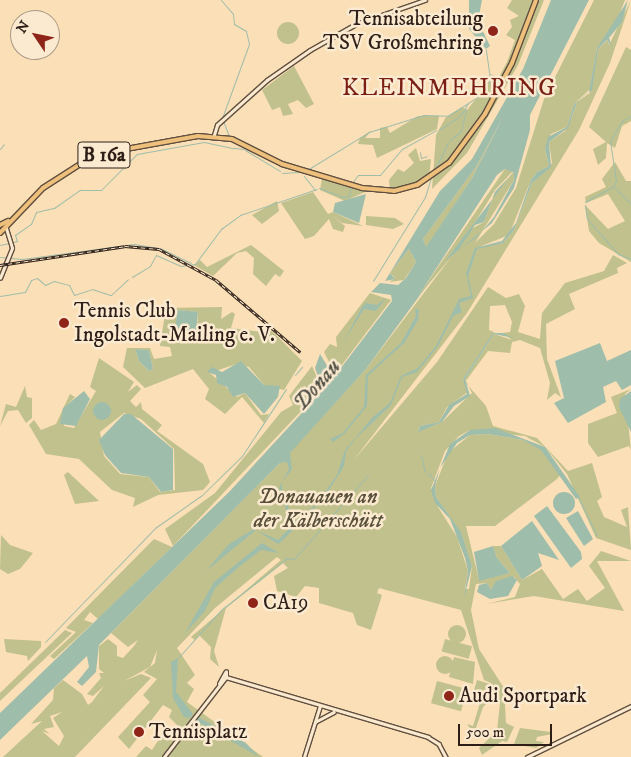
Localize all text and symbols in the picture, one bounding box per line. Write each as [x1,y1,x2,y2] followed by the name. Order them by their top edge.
[323,6,483,56] place label: Tennisabteilung TSV Großmehring
[10,10,60,60] north arrow
[13,17,34,37] text: N
[487,25,499,37] marker: Tennisabteilung TSV Großmehring
[341,75,557,103] district label: KLEINMEHRING
[76,138,132,172] road number: B 16a
[74,298,275,348] place label: Tennis Club Ingolstadt-Mailing e. V.
[58,317,70,329] marker: Tennis Club Ingolstadt-Mailing e. V.
[288,354,346,416] water label: Donau
[254,484,382,534] park label: Donauauen an der Kälberschütt
[263,590,308,616] place label: CA19
[247,597,259,609] marker: CA19
[459,683,587,709] place label: Audi Sportpark
[443,690,455,702] marker: Audi Sportpark
[461,714,555,746] scale bar
[149,719,247,745] place label: Tennisplatz
[466,723,504,742] text: 500 m
[133,726,145,738] marker: Tennisplatz

